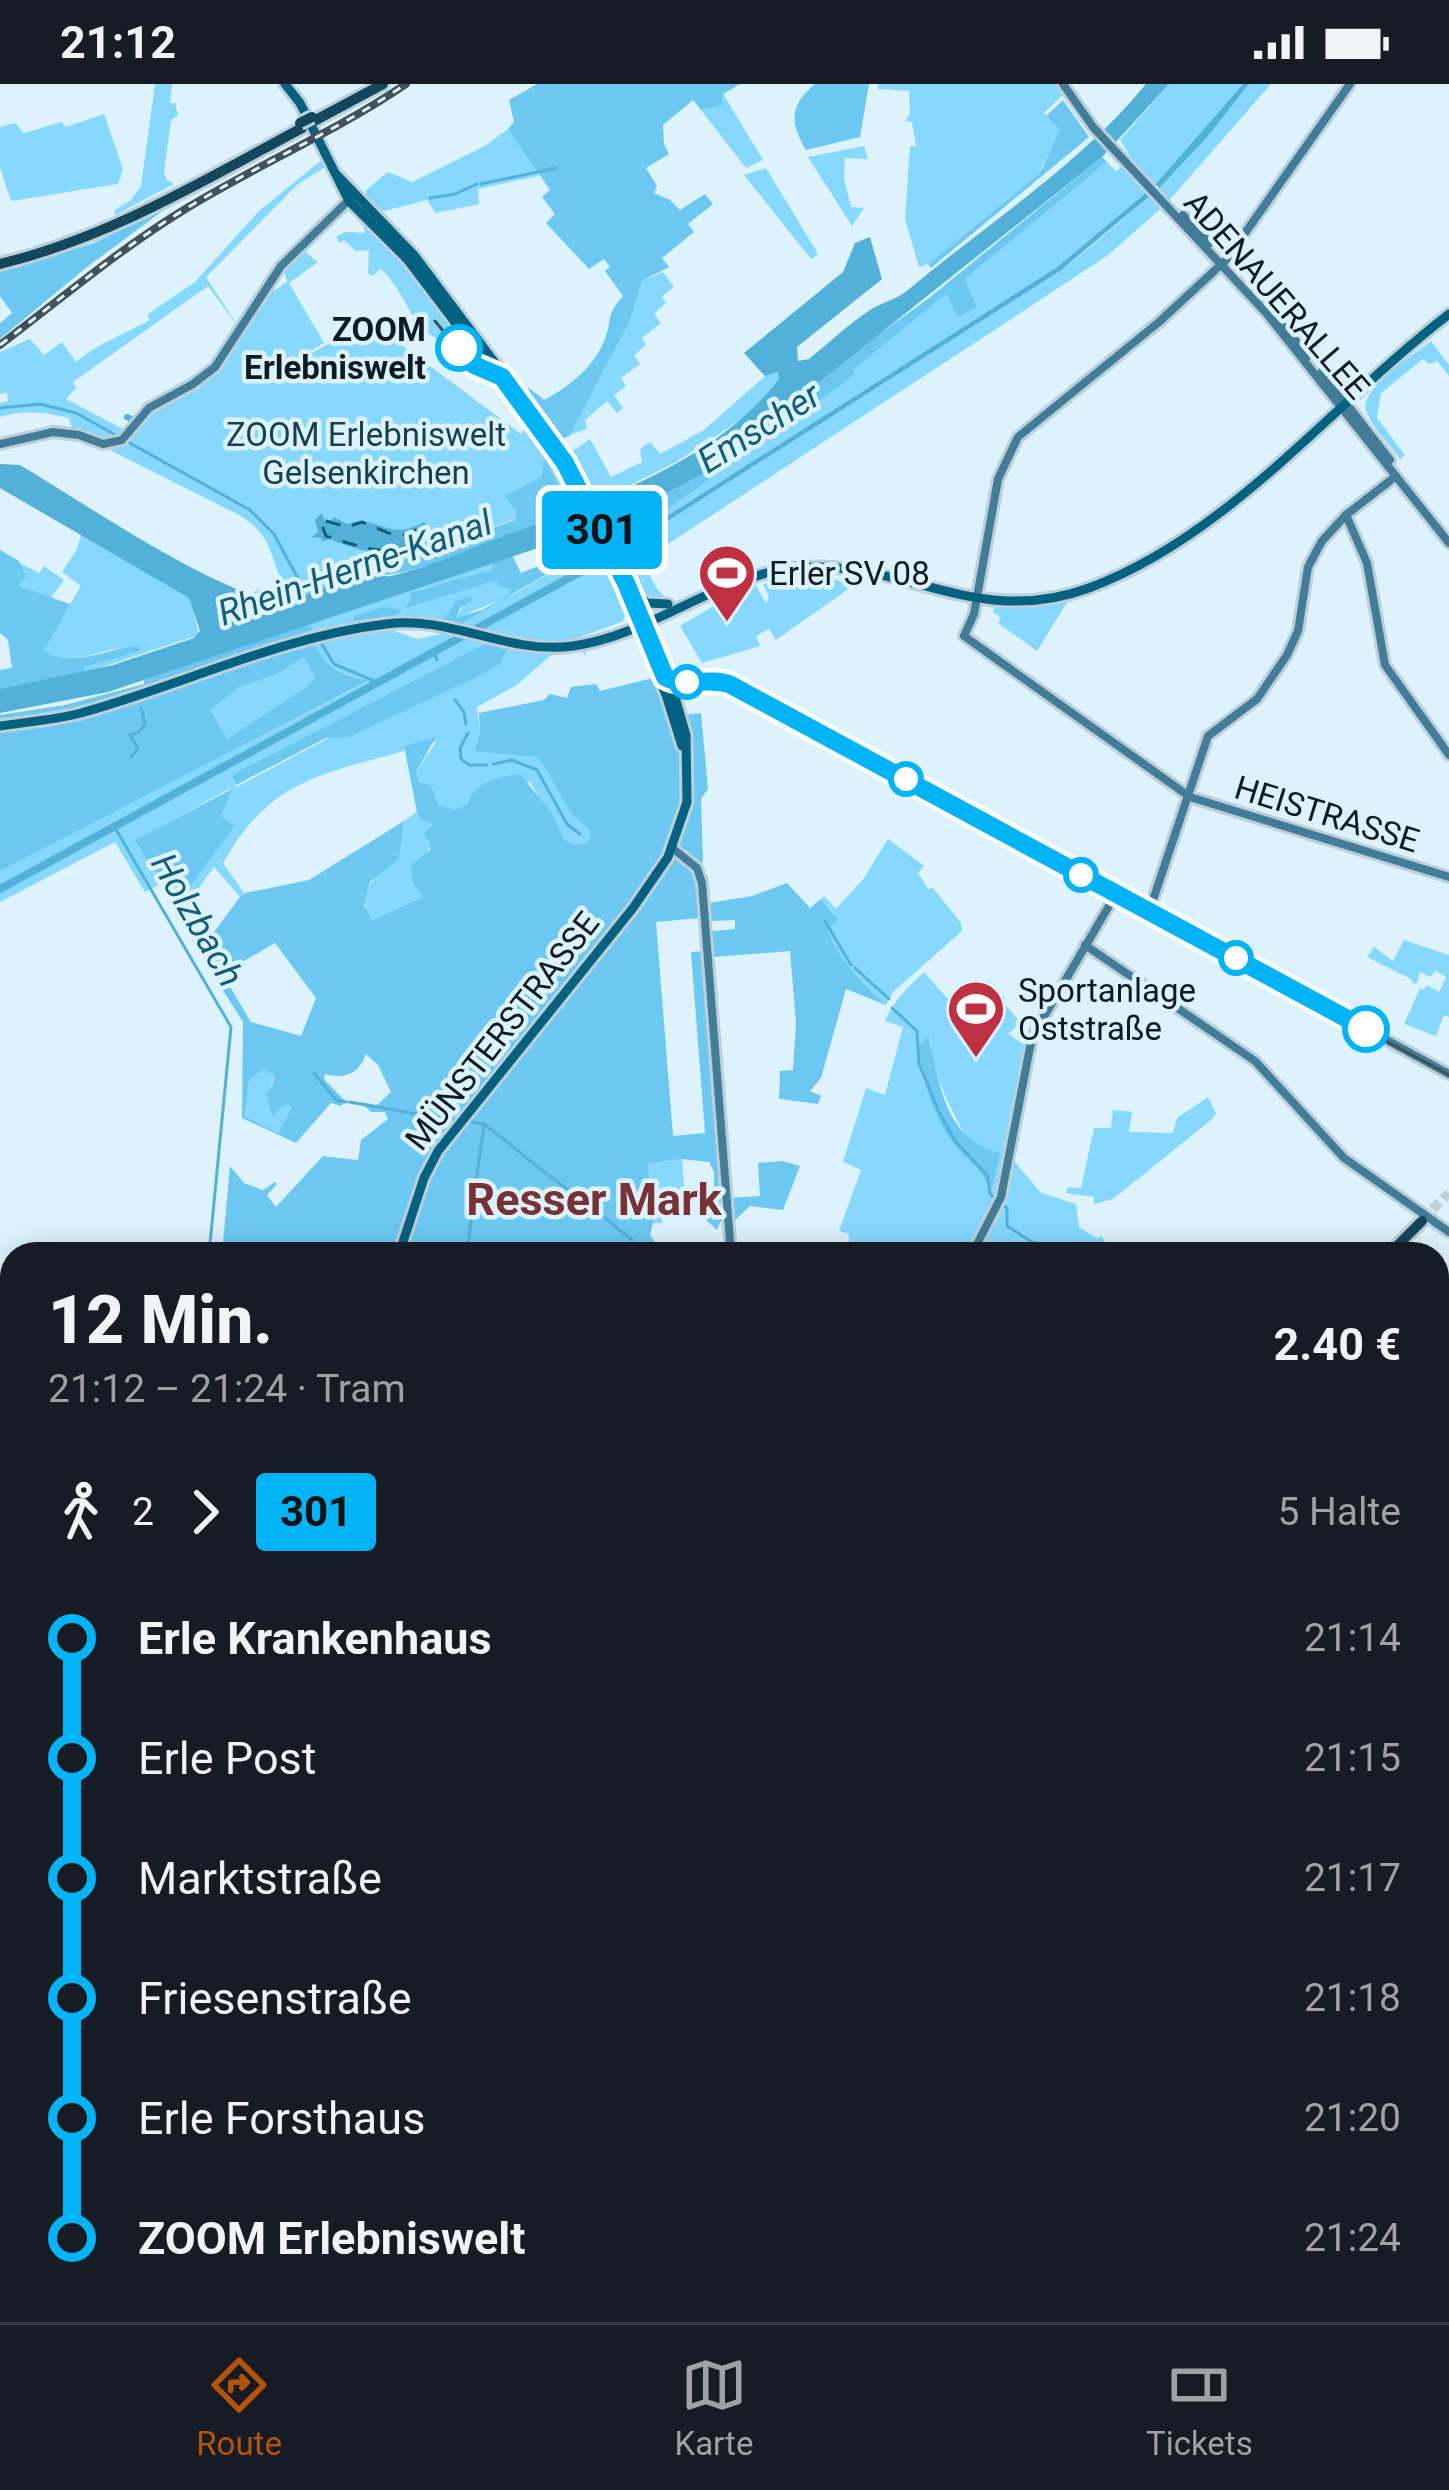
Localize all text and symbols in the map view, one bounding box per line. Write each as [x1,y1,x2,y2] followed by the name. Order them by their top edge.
[60,16,176,69] text: 21:12
[1176,183,1378,407] street label: ADENAUERALLEE
[244,310,426,387] place label: ZOOM Erlebniswelt
[437,326,481,370] marker: ZOOM Erlebniswelt
[690,373,829,482] water label: Emscher
[226,415,506,492] park label: ZOOM Erlebniswelt Gelsenkirchen
[533,491,671,569] line badge: 301
[212,501,498,635] water label: Rhein-Herne-Kanal
[566,505,638,554] text: 301
[696,542,758,624] sports icon: Erler SV 08
[769,554,930,593] place label: Erler SV 08
[671,666,703,698] unlabelled marker
[890,763,922,795] unlabelled marker
[1230,768,1424,860] street label: HEISTRASSE
[142,846,252,994] water label: Holzbach
[1065,859,1097,891] unlabelled marker
[397,904,607,1158] street label: MÜNSTERSTRASSE
[1220,942,1252,974] unlabelled marker
[1018,971,1196,1048] place label: Sportanlage Oststraße
[945,978,1007,1060] sports icon: Sportanlage Oststraße
[1344,1007,1388,1051] unlabelled marker
[466,1173,723,1226] district label: Resser Mark
[48,1282,273,1359] text: 12 Min.
[1273,1318,1401,1371] text: 2.40 €
[48,1366,406,1412] text: 21:12 – 21:24 · Tram
[48,1479,114,1545] icon: walk
[172,1479,238,1545] icon: forward
[280,1487,352,1536] text: 301
[132,1489,154,1535] text: 2
[1277,1489,1401,1535] text: 5 Halte
[138,1612,492,1665] text: Erle Krankenhaus
[1304,1615,1401,1661] text: 21:14
[138,1732,317,1785] text: Erle Post
[1304,1735,1401,1781] text: 21:15
[138,1852,382,1905] text: Marktstraße
[1304,1855,1401,1901] text: 21:17
[138,1972,412,2025] text: Friesenstraße
[1304,1975,1401,2021] text: 21:18
[138,2092,425,2145] text: Erle Forsthaus
[1304,2095,1401,2141] text: 21:20
[138,2212,525,2265] text: ZOOM Erlebniswelt
[1304,2215,1401,2261] text: 21:24
[196,2352,282,2463] tab: Route
[674,2352,753,2463] tab: Karte
[1146,2352,1253,2463] tab: Tickets

